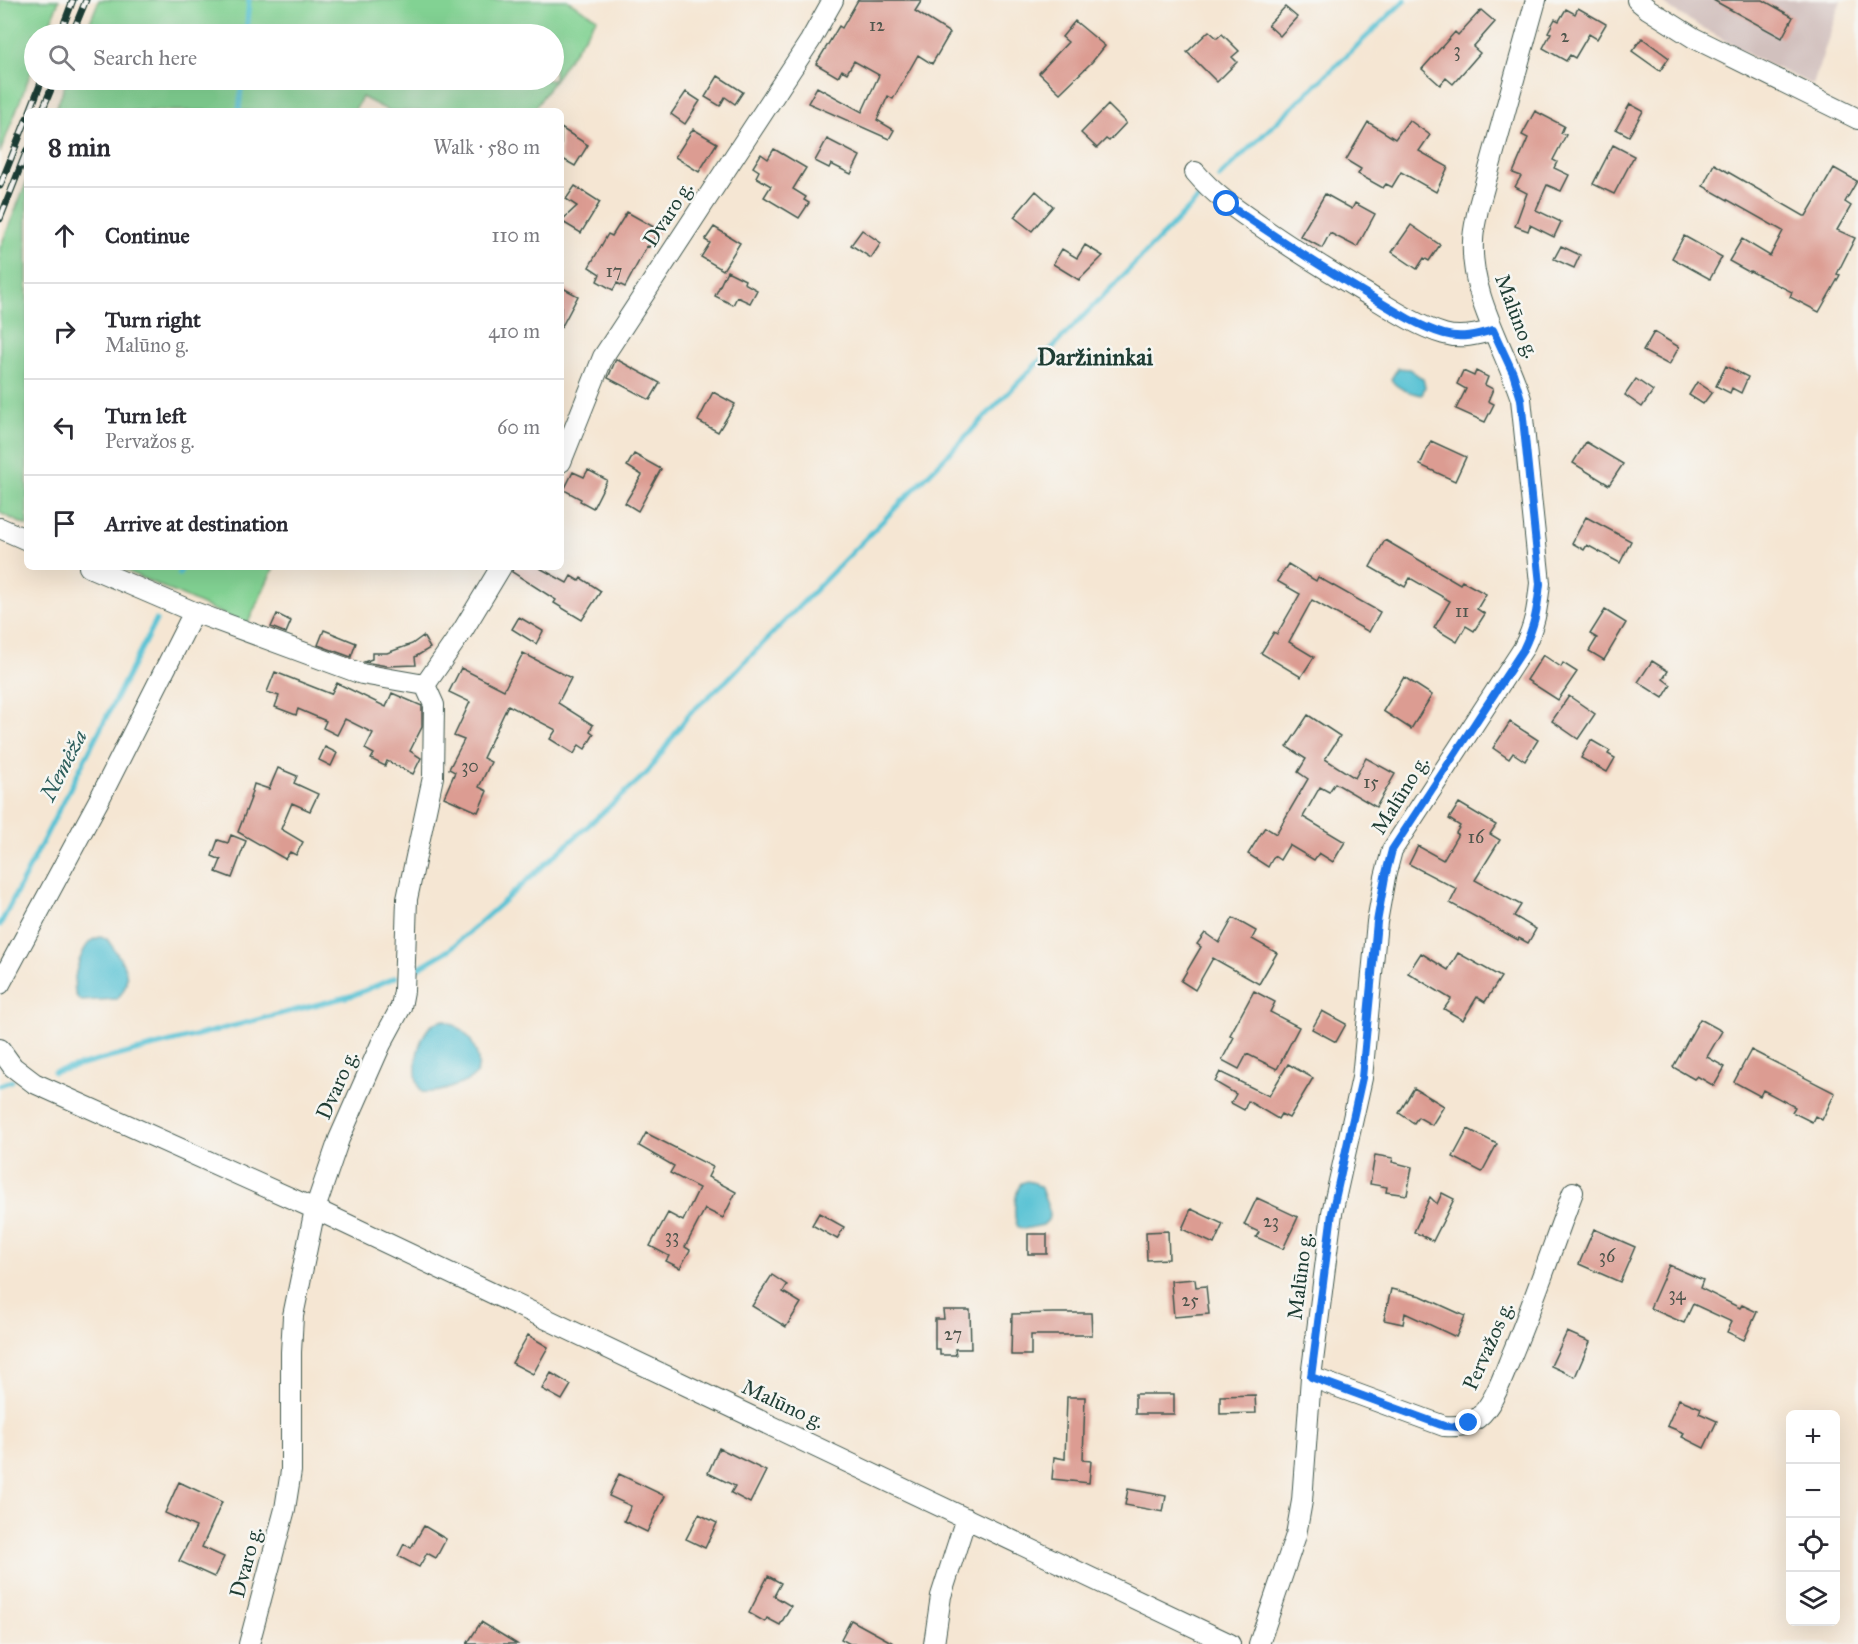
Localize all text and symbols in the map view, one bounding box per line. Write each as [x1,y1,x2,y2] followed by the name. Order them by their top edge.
[869,14,885,36] house number: 12
[24,24,564,90] search box
[1561,25,1570,47] house number: 2
[1453,39,1461,61] house number: 3
[45,41,78,74] icon: search
[93,44,197,71] text: Search here
[48,131,111,163] text: 8 min
[433,135,540,159] text: Walk · 580 m
[637,176,699,252] street label: Dvaro g.
[1213,190,1239,216] route start
[48,219,81,252] icon: ahead
[105,222,190,249] text: Continue
[492,223,540,247] text: 110 m
[606,260,622,282] house number: 17
[1489,270,1545,362] street label: Malūno g.
[105,306,201,333] text: Turn right
[48,315,81,348] icon: right
[488,319,540,343] text: 410 m
[105,333,189,357] text: Malūno g.
[1037,342,1154,372] district label: Daržininkai
[105,402,187,429] text: Turn left
[48,411,81,444] icon: left
[497,415,540,439] text: 60 m
[105,429,195,453] text: Pervažos g.
[48,507,81,540] icon: arrive
[105,510,288,537] text: Arrive at destination
[1455,600,1469,622] house number: 11
[33,725,93,807] water label: Nemėža
[1366,751,1434,839] street label: Malūno g.
[461,755,479,777] house number: 30
[1363,771,1379,793] house number: 15
[1468,826,1485,848] house number: 16
[310,1047,364,1123] street label: Dvaro g.
[1263,1210,1279,1232] house number: 23
[665,1225,679,1247] house number: 33
[1282,1231,1318,1321] street label: Malūno g.
[1599,1245,1616,1267] house number: 36
[1668,1283,1687,1305] house number: 34
[1181,1289,1199,1311] house number: 25
[1457,1298,1519,1394] street label: Pervažos g.
[944,1323,962,1345] house number: 27
[738,1374,828,1434] street label: Malūno g.
[1455,1409,1481,1435] route end
[1786,1410,1840,1626] map controls
[1786,1410,1840,1464] button: +
[1786,1464,1840,1518] button: −
[1786,1518,1840,1572] button: locate
[224,1524,268,1600] street label: Dvaro g.
[1786,1572,1840,1626] button: layers

